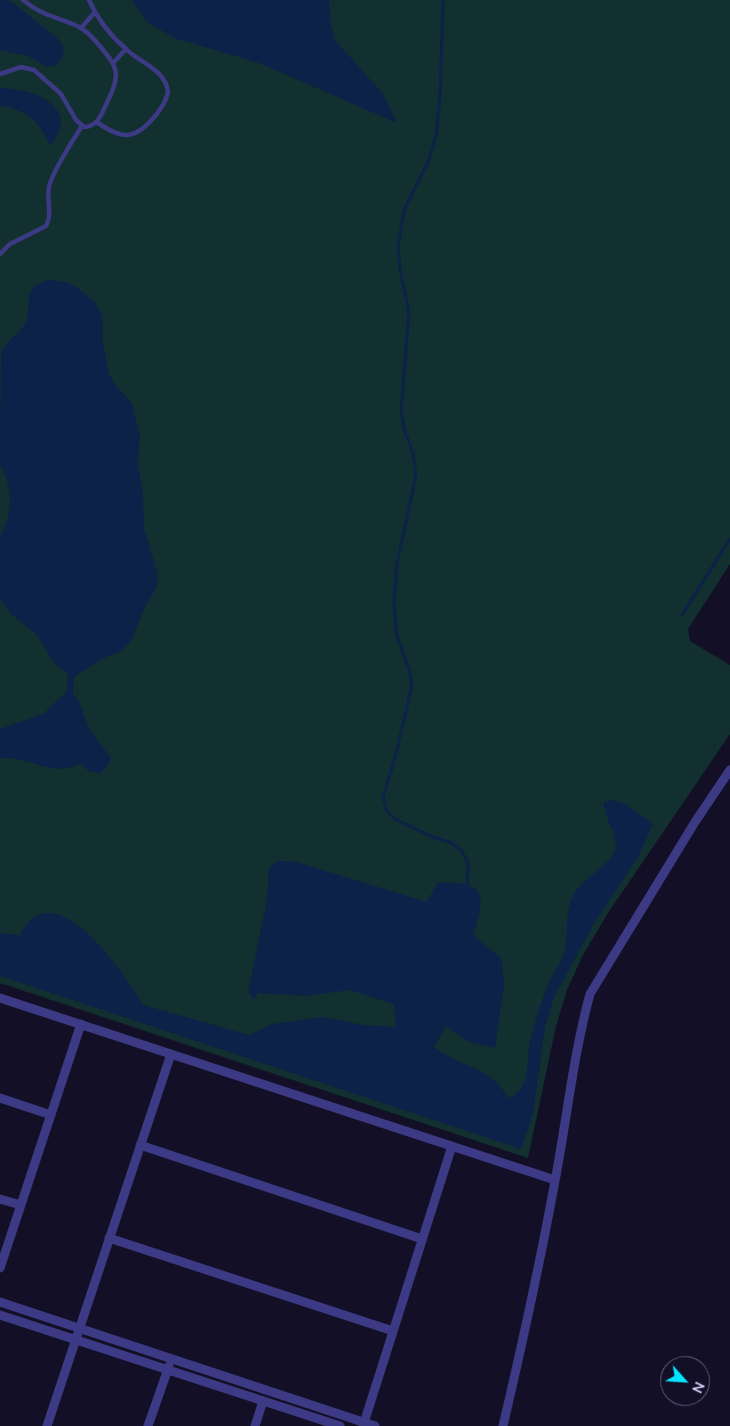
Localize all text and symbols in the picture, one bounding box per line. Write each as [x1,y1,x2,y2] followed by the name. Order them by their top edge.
[660,1356,710,1406] north arrow
[687,1378,709,1396] text: N

